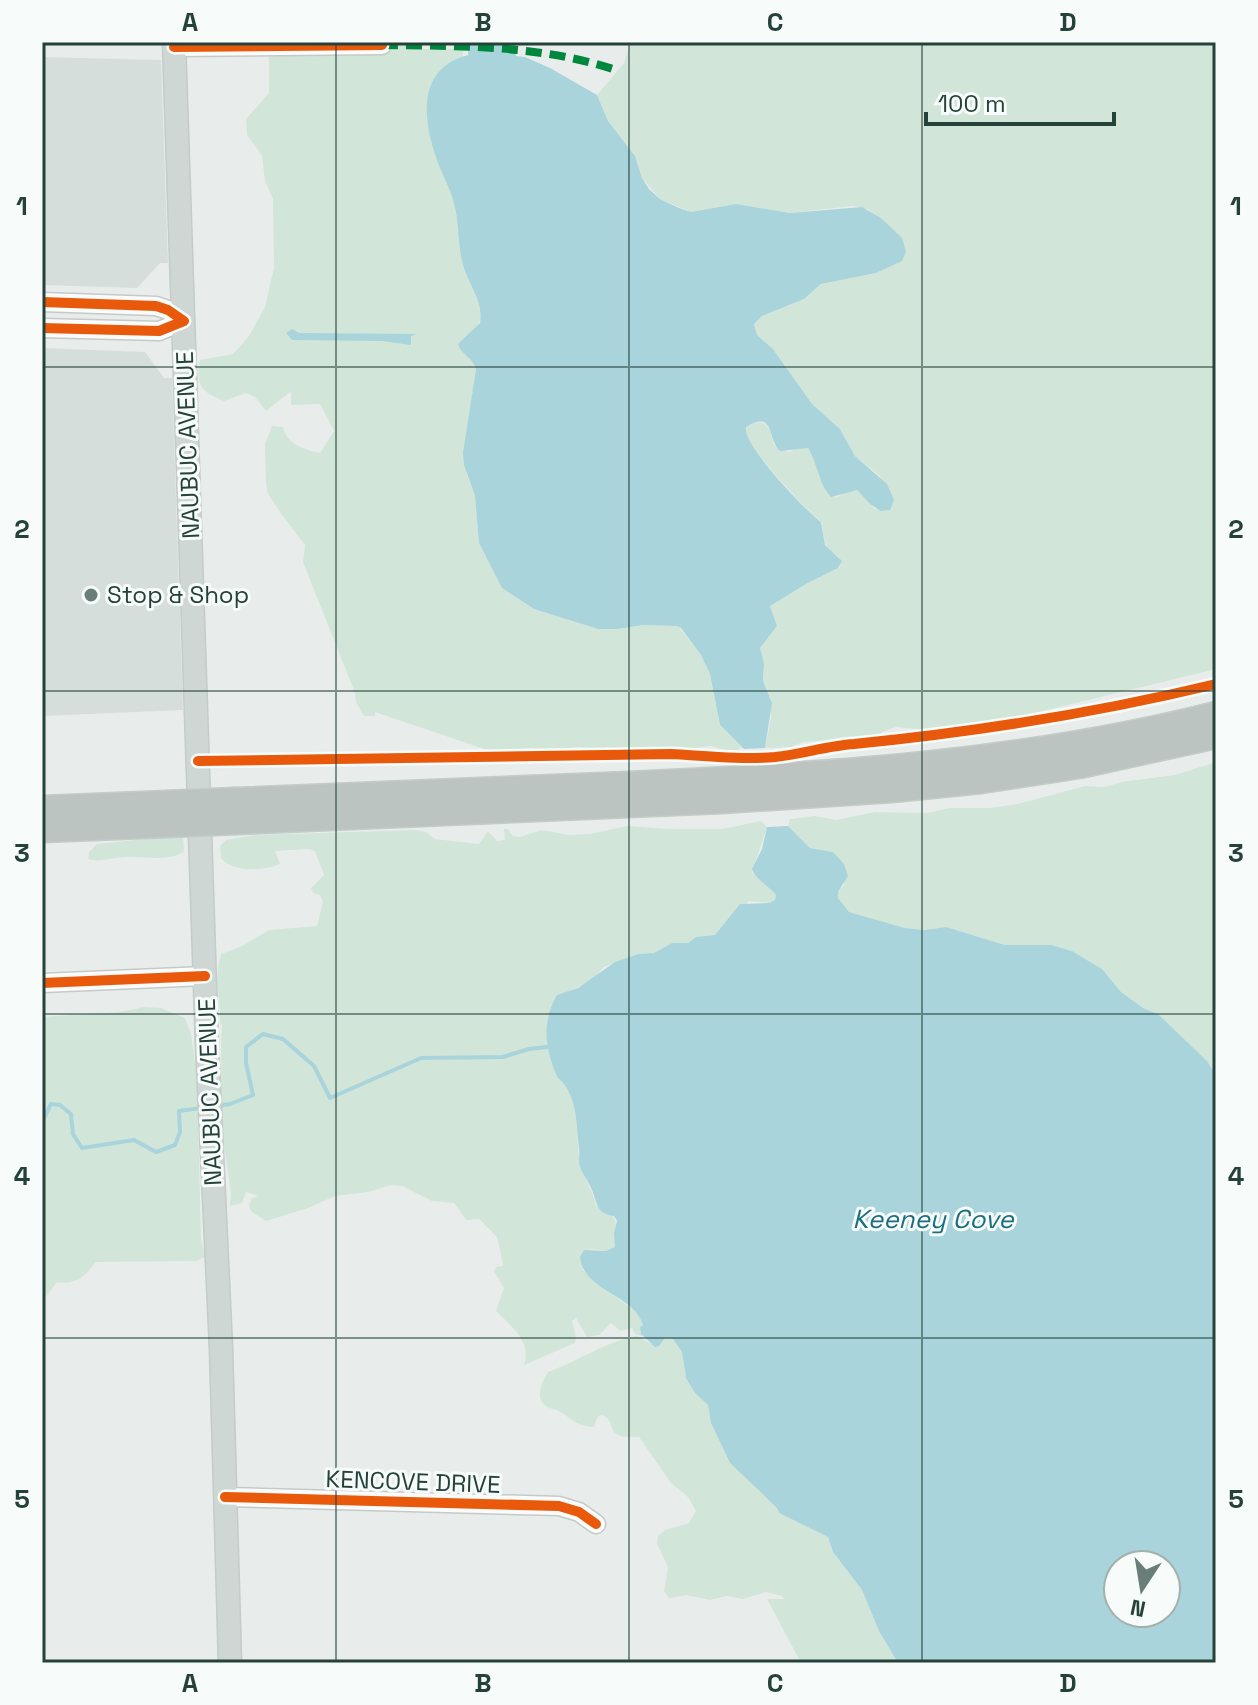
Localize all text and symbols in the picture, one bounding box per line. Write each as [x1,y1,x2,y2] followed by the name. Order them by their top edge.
[182,5,199,39] text: A
[474,5,492,39] text: B
[767,5,783,39] text: C
[1059,5,1077,39] text: D
[926,76,1114,126] scale bar
[938,88,1006,119] text: 100 m
[16,189,28,223] text: 1
[1230,189,1242,223] text: 1
[169,351,206,539] street label: NAUBUC AVENUE
[14,512,30,546] text: 2
[1228,512,1244,546] text: 2
[107,579,249,610] place label: Stop & Shop
[82,586,100,604] marker: Stop & Shop
[14,836,30,870] text: 3
[1228,836,1244,870] text: 3
[191,998,228,1186] street label: NAUBUC AVENUE
[14,1159,30,1193] text: 4
[1228,1159,1244,1193] text: 4
[852,1202,1015,1236] water label: Keeney Cove
[325,1463,501,1500] street label: KENCOVE DRIVE
[14,1482,30,1516] text: 5
[1228,1482,1244,1516] text: 5
[1102,1549,1182,1629] north arrow
[1128,1593,1148,1624] text: N
[182,1666,199,1700] text: A
[474,1666,492,1700] text: B
[767,1666,783,1700] text: C
[1059,1666,1077,1700] text: D

